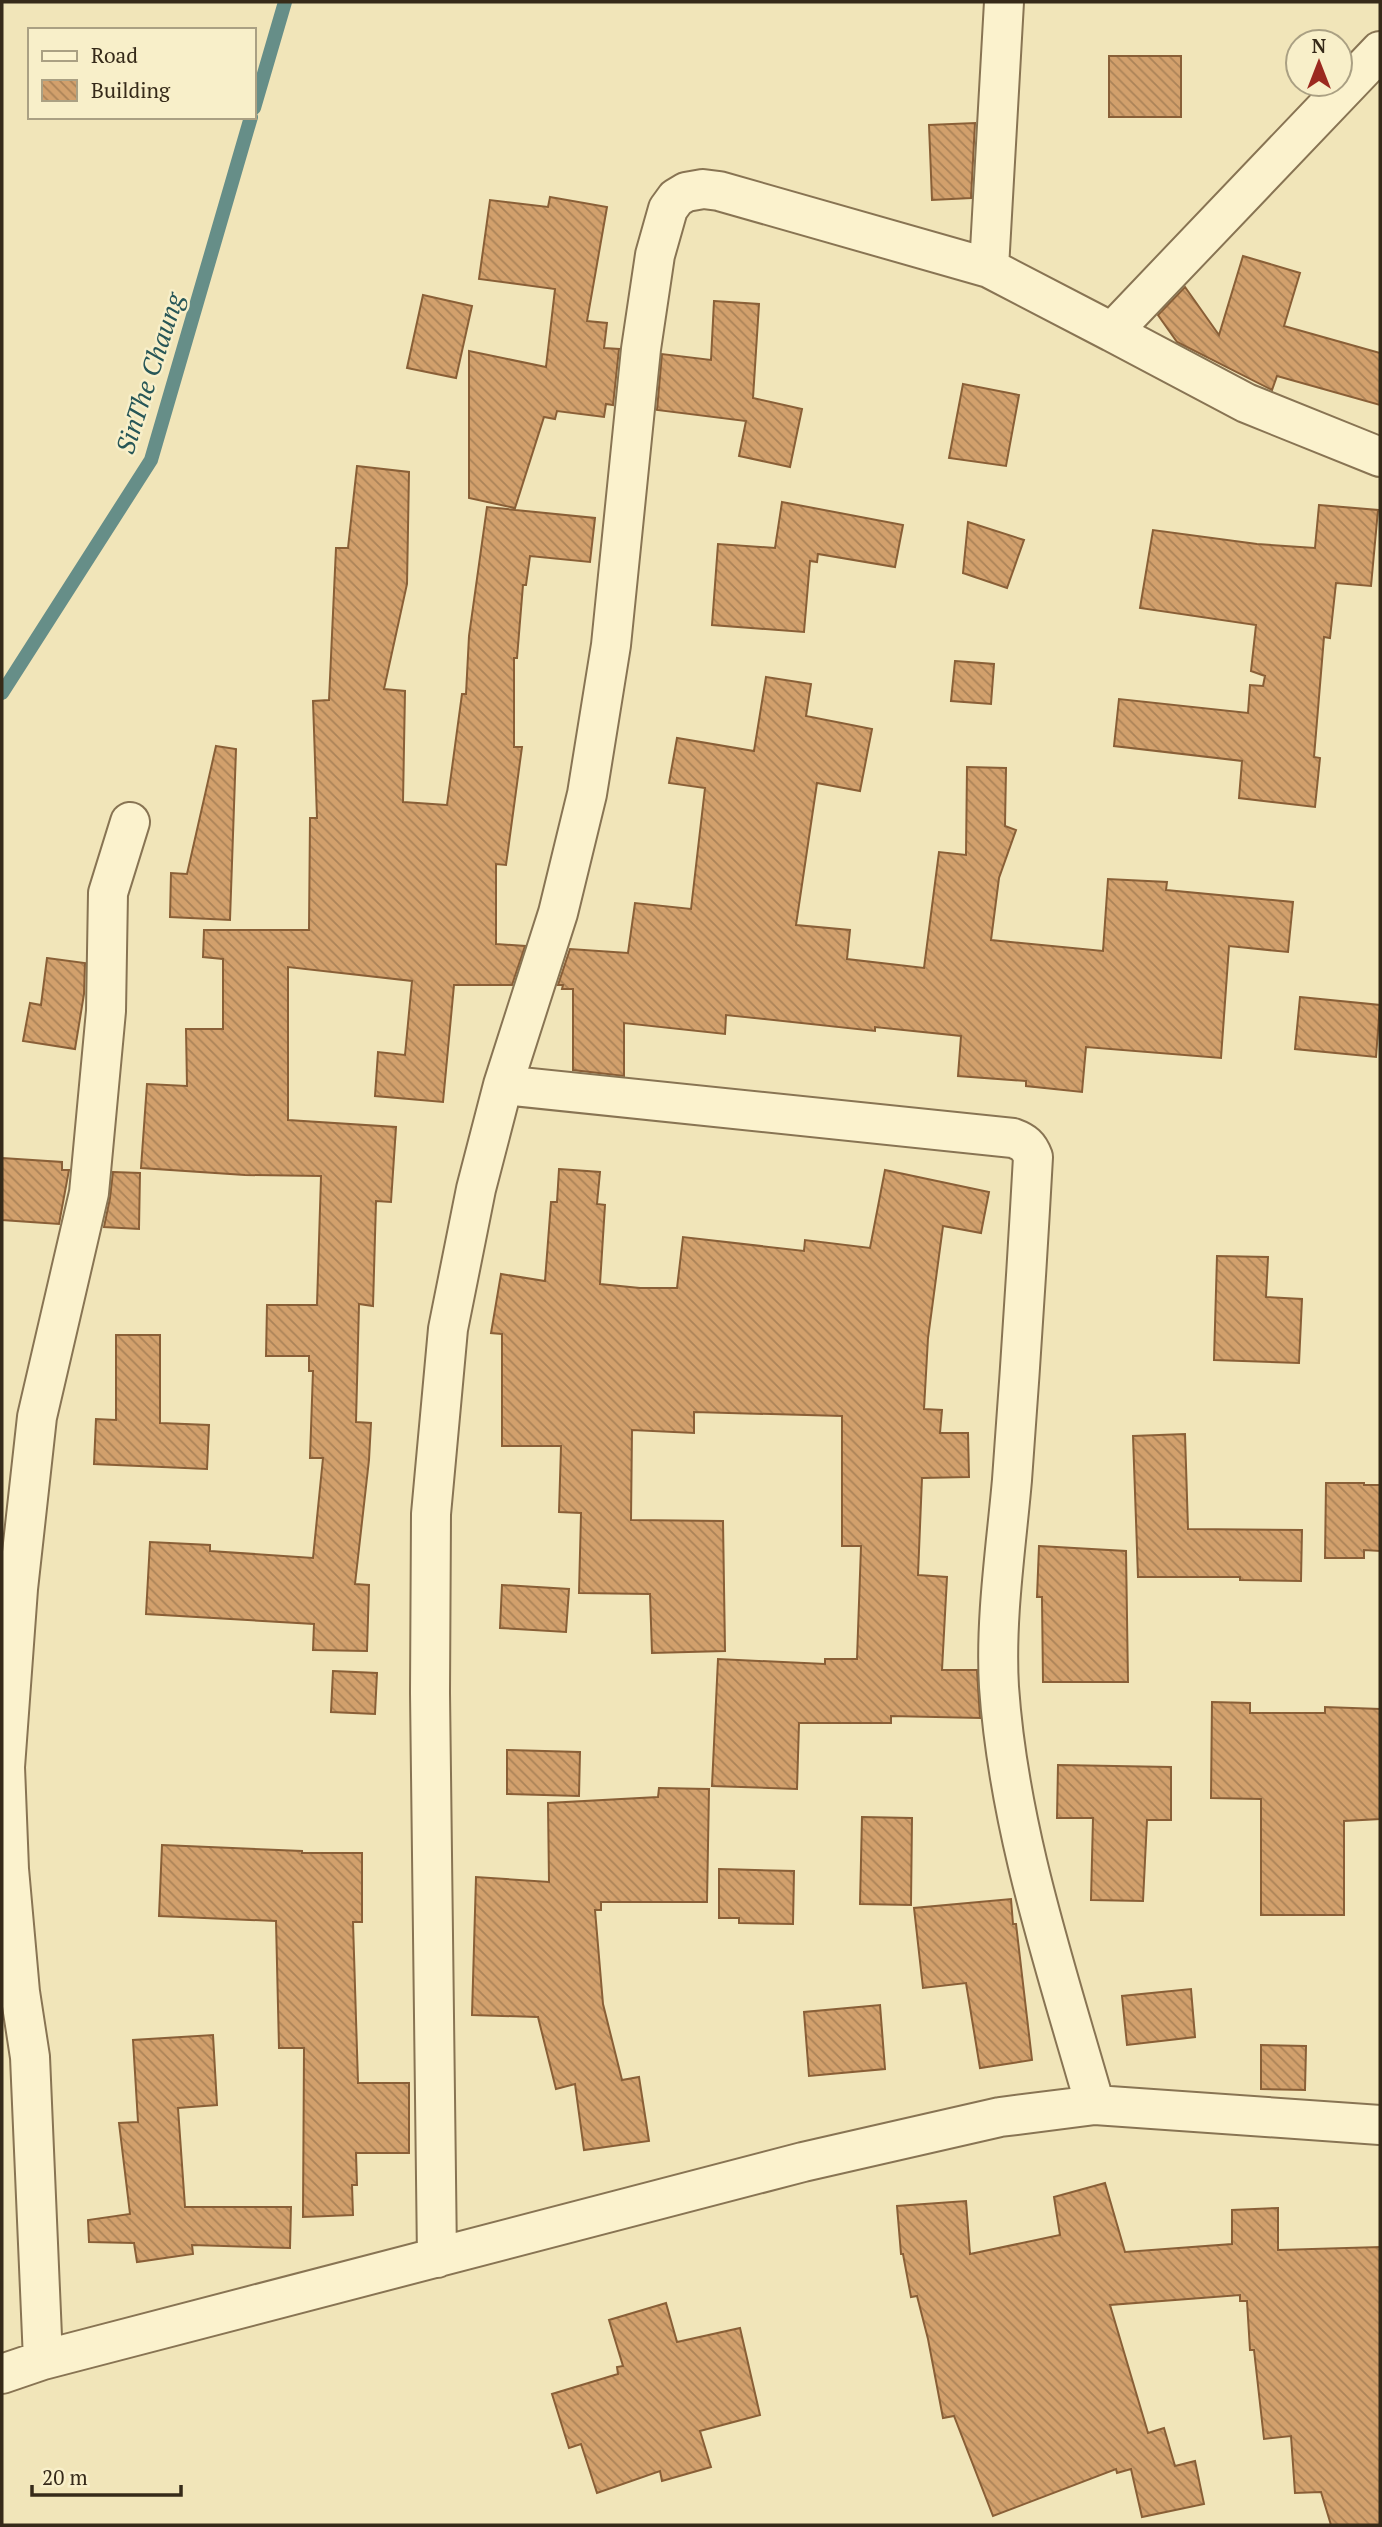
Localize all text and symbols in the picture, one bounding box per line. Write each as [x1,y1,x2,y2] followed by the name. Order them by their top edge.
[28,28,256,119] legend
[1284,28,1354,98] north arrow
[1312,33,1327,58] text: N
[91,41,138,69] text: Road
[91,76,171,104] text: Building
[107,287,191,458] water label: SinThe Chaung
[32,2454,180,2498] scale bar
[42,2463,88,2491] text: 20 m

